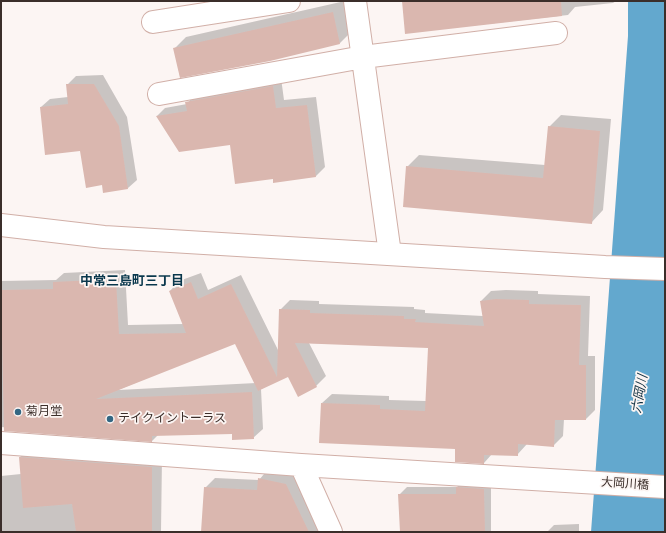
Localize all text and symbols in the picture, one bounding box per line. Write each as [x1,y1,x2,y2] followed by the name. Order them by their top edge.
[80,273,184,289] district label: 中常三島町三丁目
[629,373,651,415] water label: 六岡川
[26,405,62,419] place label: 菊月堂
[13,407,23,417] marker: 菊月堂
[118,412,226,426] place label: テイクイントーラス
[105,414,115,424] marker: テイクイントーラス
[601,475,649,493] street label: 大岡川橋

